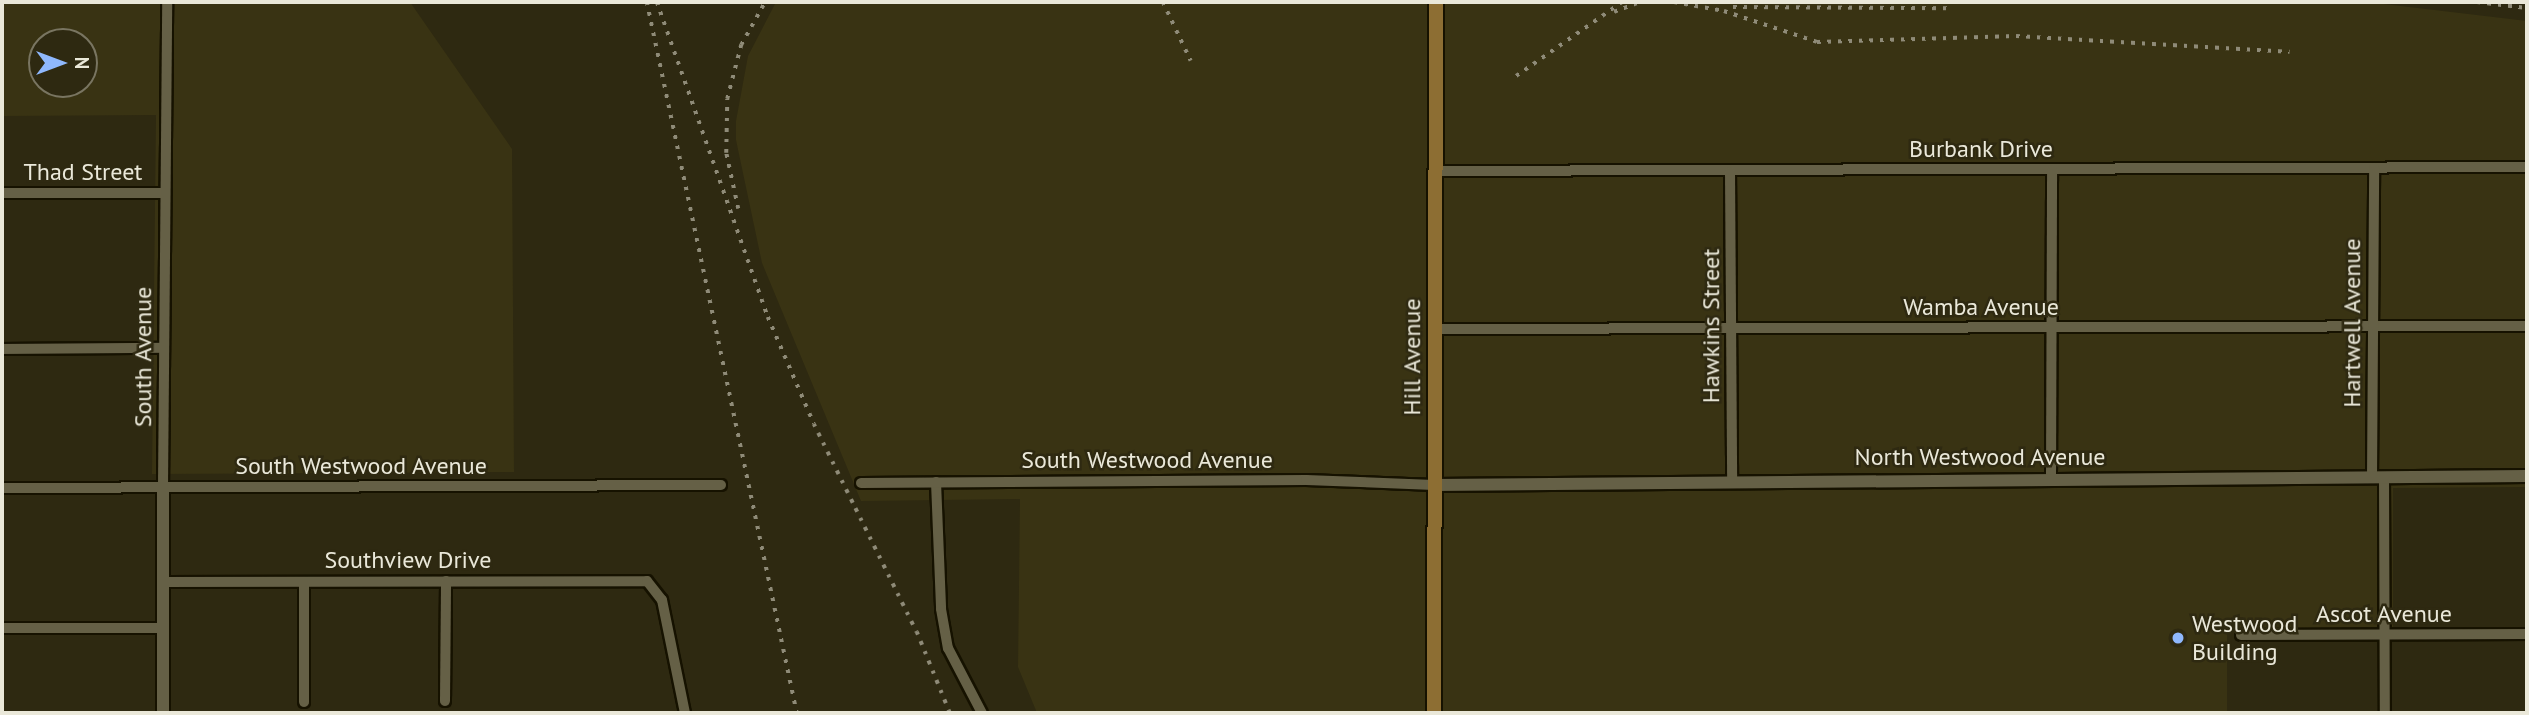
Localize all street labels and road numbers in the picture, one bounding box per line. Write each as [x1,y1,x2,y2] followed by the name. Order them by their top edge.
[1909,135,2053,163] street label: Burbank Drive
[24,158,142,186] street label: Thad Street
[2338,238,2366,408] street label: Hartwell Avenue
[1697,249,1725,403] street label: Hawkins Street
[129,286,157,428] street label: South Avenue
[1903,293,2059,321] street label: Wamba Avenue
[1398,298,1426,416] street label: Hill Avenue
[1854,443,2106,471] street label: North Westwood Avenue
[1021,446,1273,474] street label: South Westwood Avenue
[235,452,487,480] street label: South Westwood Avenue
[324,546,492,574] street label: Southview Drive
[2316,600,2452,628] street label: Ascot Avenue

